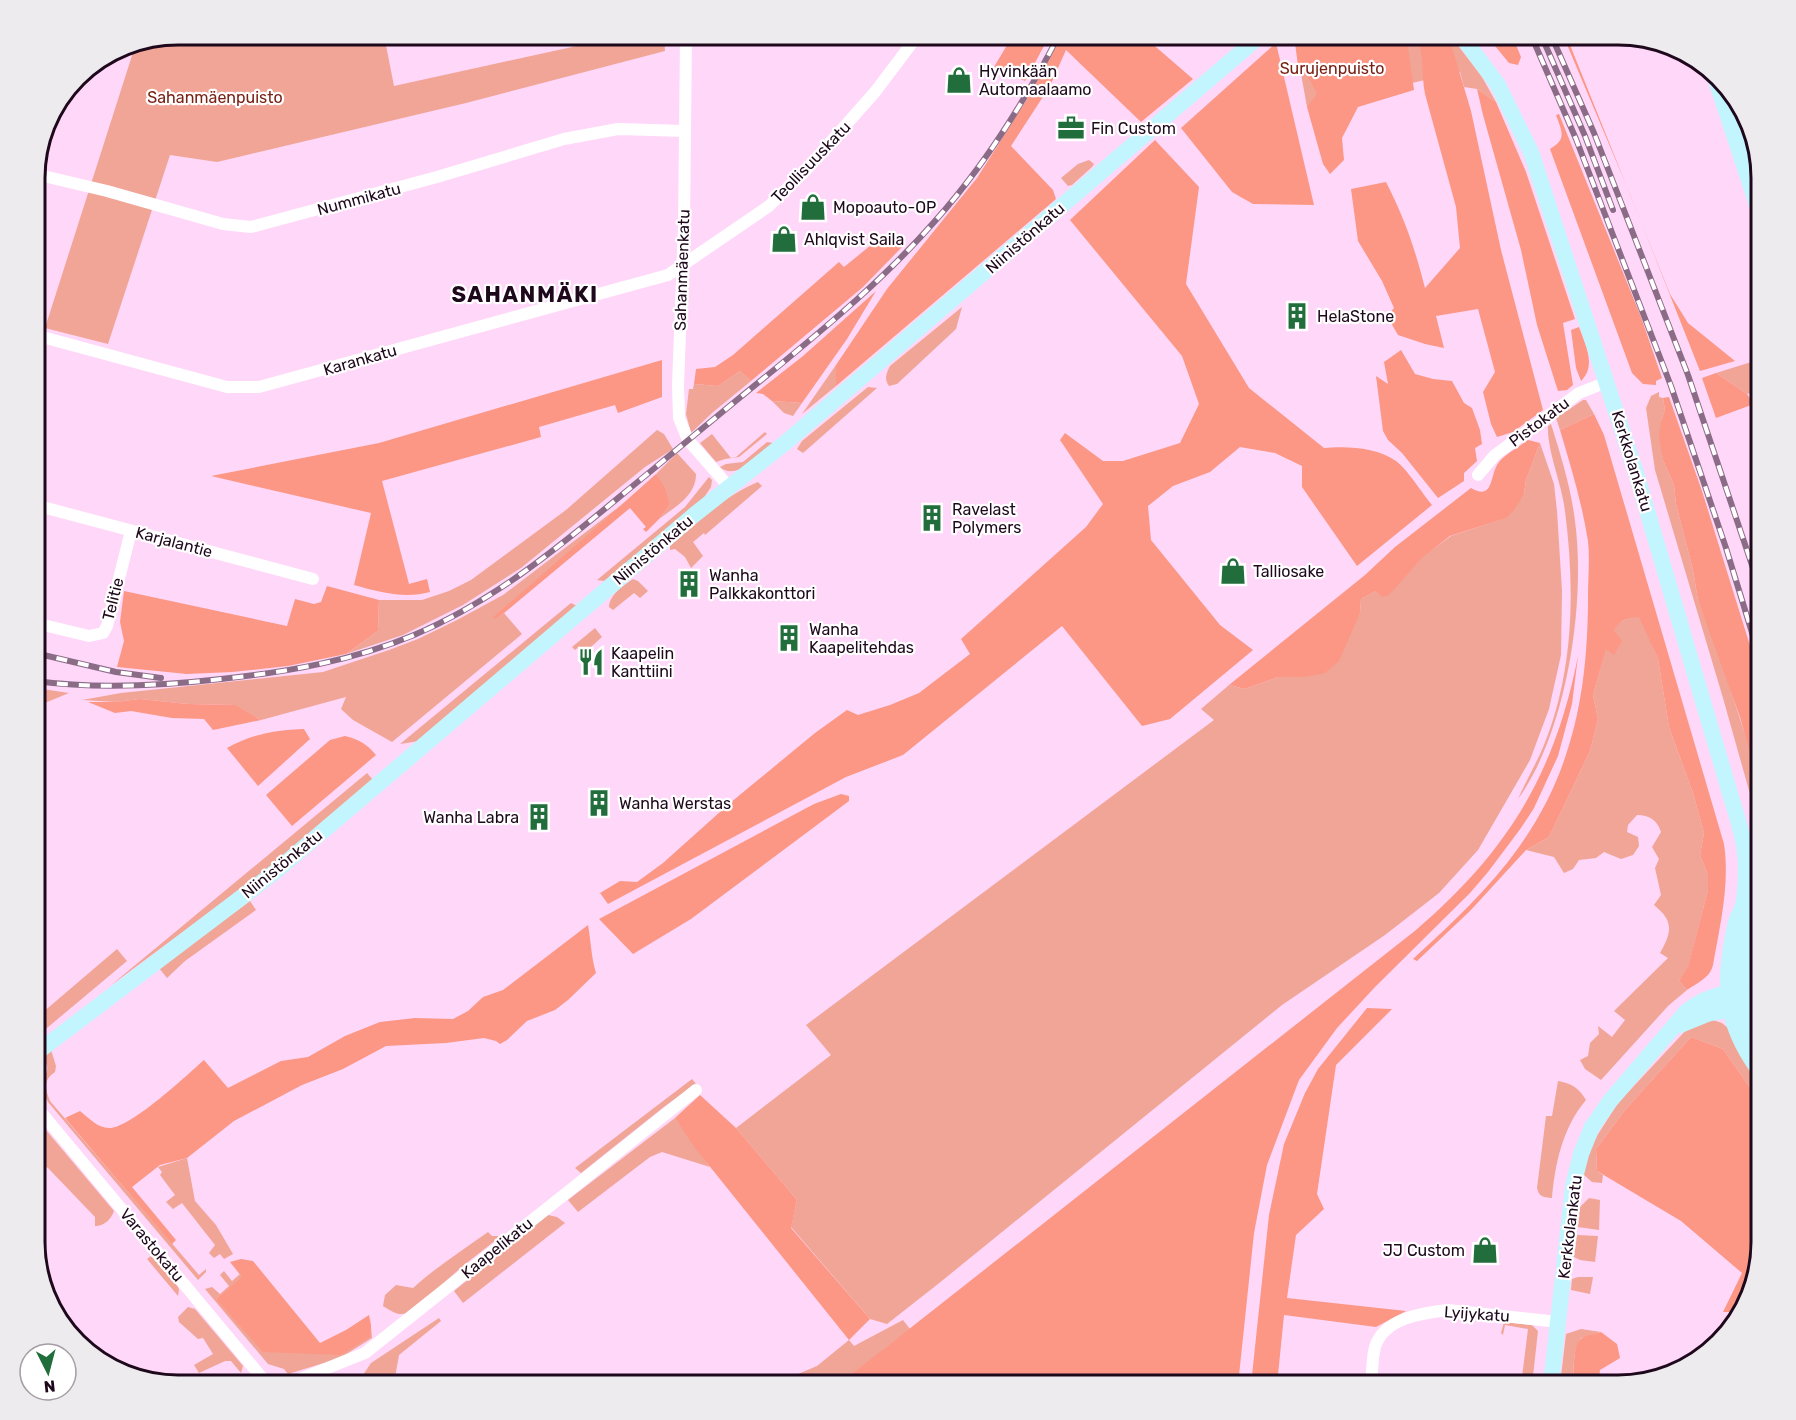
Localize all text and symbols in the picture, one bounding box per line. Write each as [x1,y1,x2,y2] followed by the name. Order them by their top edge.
[1280,59,1384,78] park label: Surujenpuisto
[979,62,1092,99] place label: Hyvinkään Automaalaamo
[944,65,974,95] shop icon: Hyvinkään Automaalaamo
[147,88,283,107] park label: Sahanmäenpuisto
[1056,113,1086,143] office icon: Fin Custom
[767,117,855,207] street label: Teollisuuskatu
[1091,119,1176,138] place label: Fin Custom
[315,179,403,219] street label: Nummikatu
[798,192,828,222] shop icon: Mopoauto-OP
[833,198,936,217] place label: Mopoauto-OP
[982,199,1068,277] street label: Niinistönkatu
[670,209,694,331] street label: Sahanmäenkatu
[769,224,799,254] shop icon: Ahlqvist Saila
[804,230,904,249] place label: Ahlqvist Saila
[451,281,599,308] district label: SAHANMÄKI
[1282,301,1312,331] building icon: HelaStone
[1317,307,1394,326] place label: HelaStone
[321,340,399,380] street label: Karankatu
[1505,393,1573,451] street label: Pistokatu
[1608,408,1656,514] street label: Kerkkolankatu
[952,500,1022,537] place label: Ravelast Polymers
[917,503,947,533] building icon: Ravelast Polymers
[609,511,697,589] street label: Niinistönkatu
[134,523,215,561] street label: Karjalantie
[1218,556,1248,586] shop icon: Talliosake
[1253,562,1324,581] place label: Talliosake
[709,566,815,603] place label: Wanha Palkkakonttori
[674,569,704,599] building icon: Wanha Palkkakonttori
[99,576,127,622] street label: Telitie
[809,620,914,657] place label: Wanha Kaapelitehdas
[774,623,804,653] building icon: Wanha Kaapelitehdas
[611,644,674,681] place label: Kaapelin Kanttiini
[576,647,606,677] restaurant icon: Kaapelin Kanttiini
[584,788,614,818] building icon: Wanha Werstas
[619,794,731,813] place label: Wanha Werstas
[524,802,554,832] building icon: Wanha Labra
[423,808,519,827] place label: Wanha Labra
[238,826,326,902] street label: Niinistönkatu
[1554,1174,1586,1280] street label: Kerkkolankatu
[116,1205,188,1285] street label: Varastokatu
[458,1214,536,1282] street label: Kaapelikatu
[1470,1235,1500,1265] shop icon: JJ Custom
[1383,1241,1465,1260] place label: JJ Custom
[1444,1302,1510,1326] street label: Lyijykatu
[18,1342,78,1402] north arrow
[43,1376,56,1396] text: N

